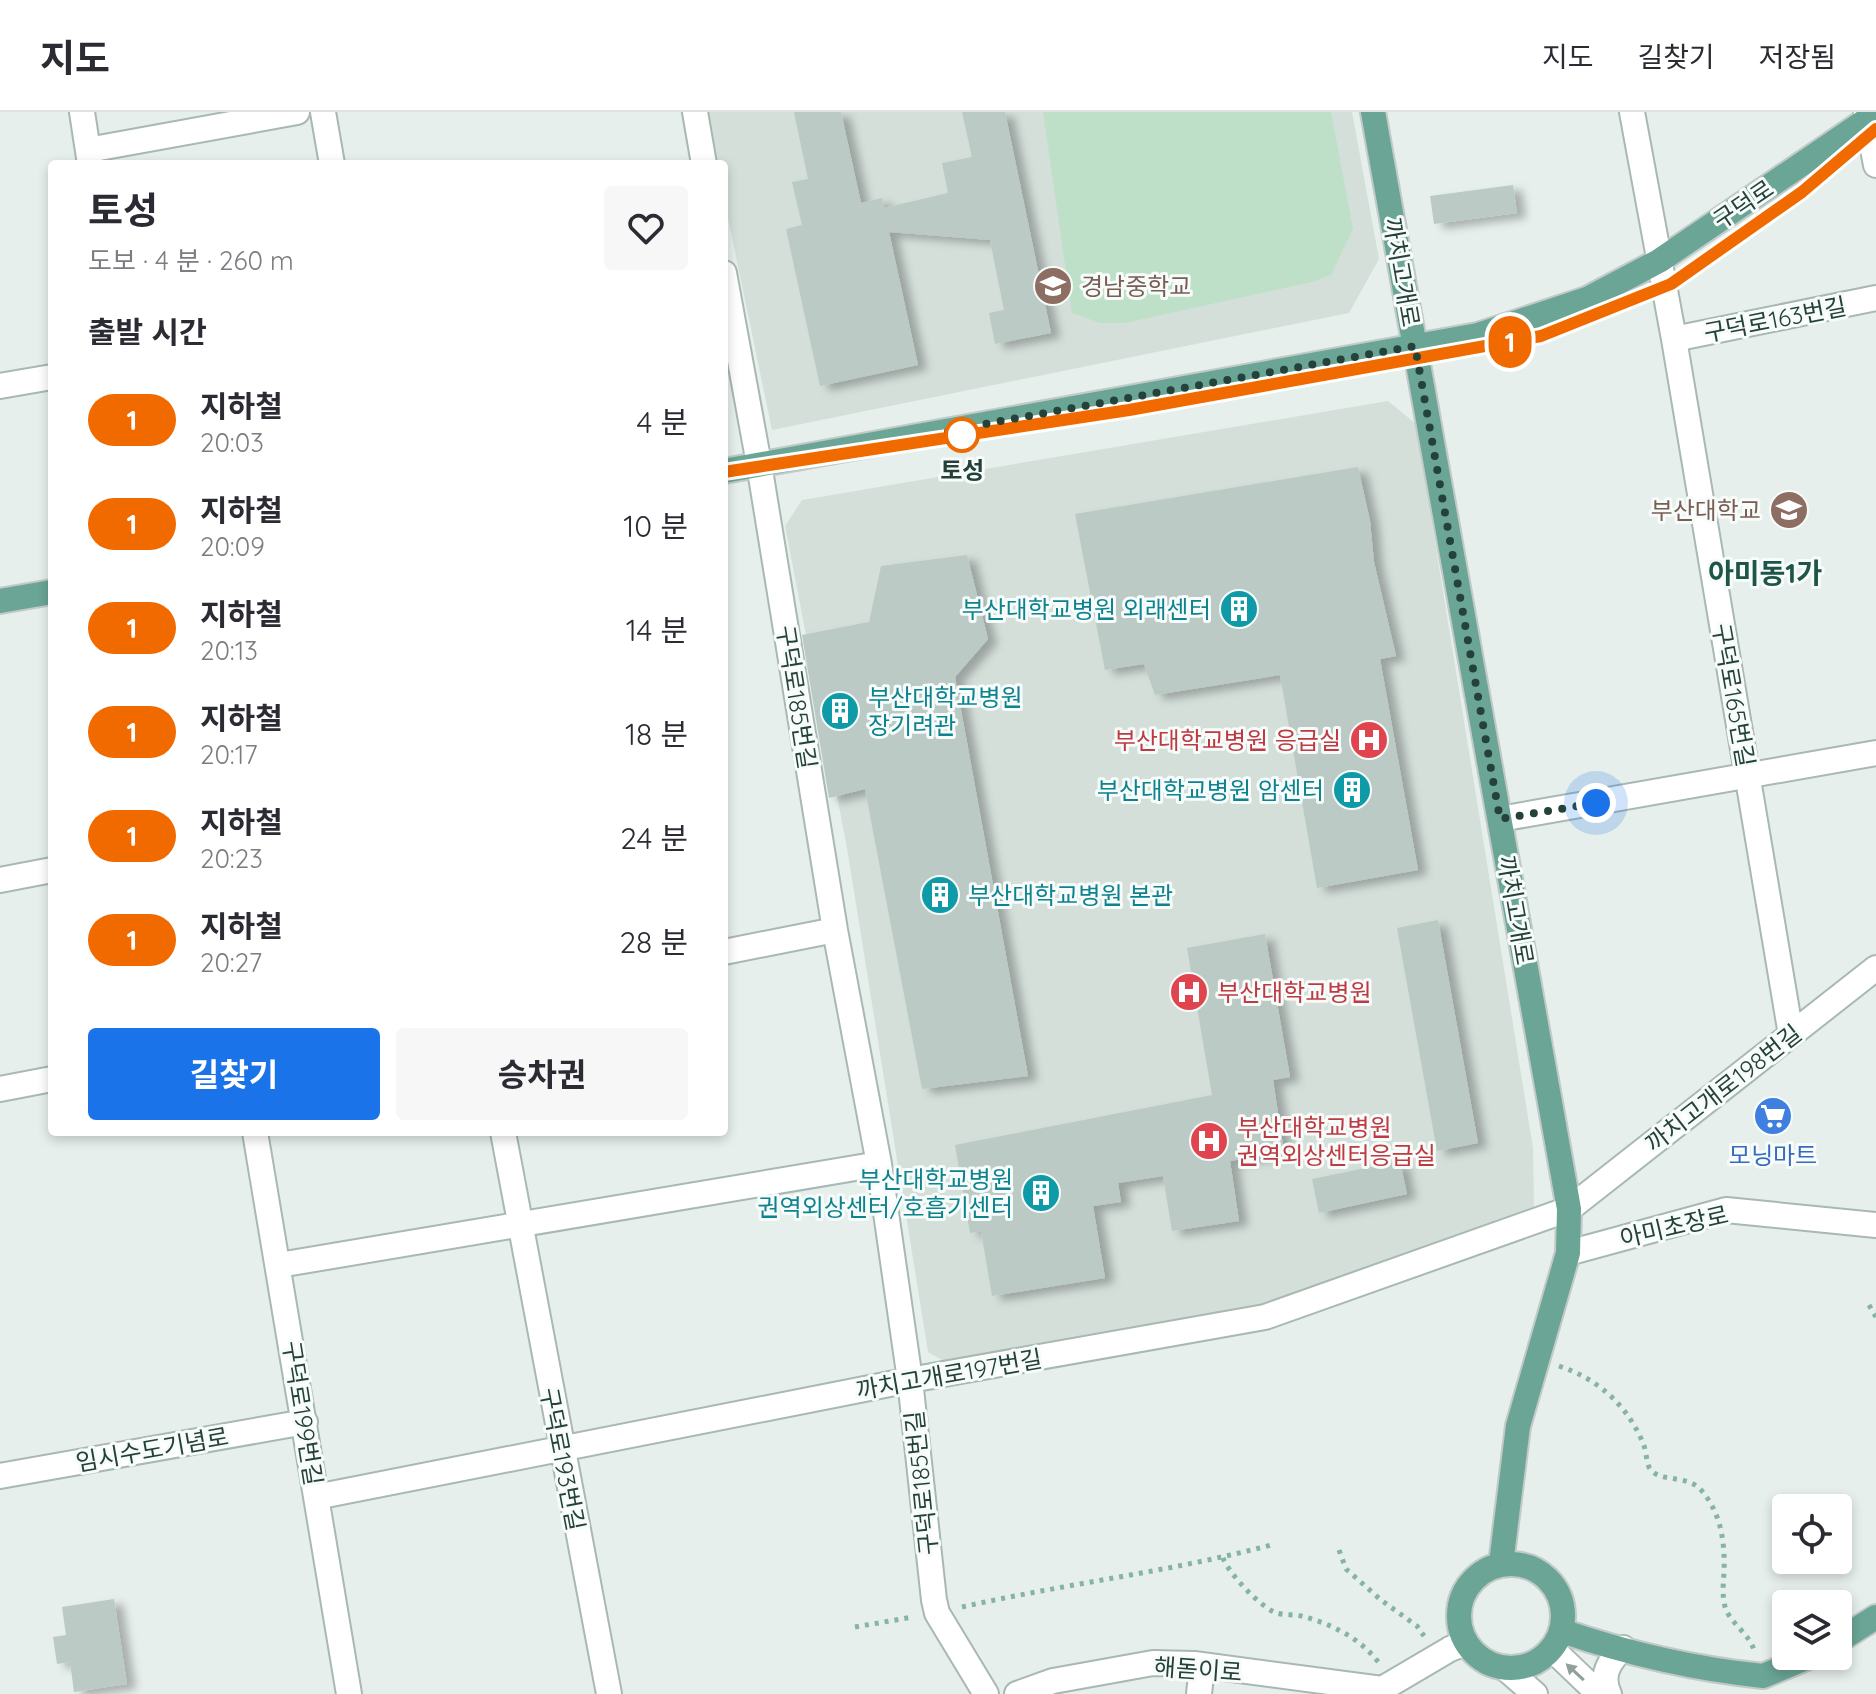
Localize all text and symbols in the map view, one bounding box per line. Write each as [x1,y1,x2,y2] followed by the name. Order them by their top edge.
[40,34,110,82] text: 지도
[1542,39,1593,74] text: 지도
[1637,39,1715,74] text: 길찾기
[1759,39,1836,74] text: 저장됨
[1707,173,1779,235] street label: 구덕로
[88,186,158,234] text: 토성
[604,186,688,270] button: heart
[1378,215,1426,329] street label: 까치고개로
[88,244,294,277] text: 도보 · 4 분 · 260 m
[1032,265,1074,307] school or university icon: 경남중학교
[1081,271,1191,301] place label: 경남중학교
[1701,290,1849,348] street label: 구덕로163번길
[88,313,207,351] text: 출발 시간
[1484,316,1536,368] line badge: 1
[1505,324,1515,359] text: 1
[200,387,283,425] text: 지하철
[127,402,137,437] text: 1
[636,403,688,441] text: 4 분
[945,418,979,452] marker: 토성
[200,426,264,459] text: 20:03
[940,455,984,485] place label: 토성
[1768,489,1810,531] school or university icon: 부산대학교
[200,491,283,529] text: 지하철
[1651,495,1761,525] place label: 부산대학교
[127,506,137,541] text: 1
[623,507,688,545] text: 10 분
[200,530,265,563] text: 20:09
[1708,555,1822,590] district label: 아미동1가
[1218,588,1260,630] building icon: 부산대학교병원 외래센터
[962,594,1211,624] place label: 부산대학교병원 외래센터
[200,595,283,633] text: 지하철
[127,610,137,645] text: 1
[626,611,688,649] text: 14 분
[1707,621,1761,769] street label: 구덕로165번길
[771,623,823,771] street label: 구덕로185번길
[200,634,258,667] text: 20:13
[868,682,1023,740] place label: 부산대학교병원 장기려관
[819,690,861,732] building icon: 부산대학교병원 장기려관
[200,699,283,737] text: 지하철
[127,714,137,749] text: 1
[625,715,688,753] text: 18 분
[1348,719,1390,761] hospital icon: 부산대학교병원 응급실
[1114,725,1341,755] place label: 부산대학교병원 응급실
[200,738,258,771] text: 20:17
[1331,769,1373,811] building icon: 부산대학교병원 암센터
[1097,775,1324,805] place label: 부산대학교병원 암센터
[1576,783,1616,823] your location
[200,803,283,841] text: 지하철
[127,818,137,853] text: 1
[620,819,688,857] text: 24 분
[200,842,263,875] text: 20:23
[1492,853,1540,967] street label: 까치고개로
[919,874,961,916] building icon: 부산대학교병원 본관
[968,880,1173,910] place label: 부산대학교병원 본관
[200,907,283,945] text: 지하철
[127,922,137,957] text: 1
[619,923,688,961] text: 28 분
[200,946,262,979] text: 20:27
[1168,971,1210,1013] hospital icon: 부산대학교병원
[1217,977,1372,1007] place label: 부산대학교병원
[1639,1018,1807,1158] street label: 까치고개로198번길
[88,1028,380,1120] button: 길찾기
[396,1028,688,1120] button: 승차권
[1752,1095,1794,1137] supermarket icon: 모닝마트
[1237,1112,1436,1170] place label: 부산대학교병원 권역외상센터응급실
[1188,1120,1230,1162] hospital icon: 부산대학교병원 권역외상센터응급실
[1729,1140,1817,1170] place label: 모닝마트
[758,1164,1013,1222] place label: 부산대학교병원 권역외상센터/호흡기센터
[1020,1172,1062,1214] building icon: 부산대학교병원 권역외상센터/호흡기센터
[1617,1199,1731,1253] street label: 아미초장로
[277,1339,329,1487] street label: 구덕로199번길
[854,1343,1044,1405] street label: 까치고개로197번길
[534,1385,592,1533] street label: 구덕로193번길
[898,1409,944,1557] street label: 구덕로185번길
[73,1421,231,1477] street label: 임시수도기념로
[1772,1494,1852,1670] map controls
[1772,1494,1852,1574] button: locate
[1772,1590,1852,1670] button: layers
[1153,1651,1243,1687] street label: 해돋이로
[1566,1664,1585,1682] one-way arrow

